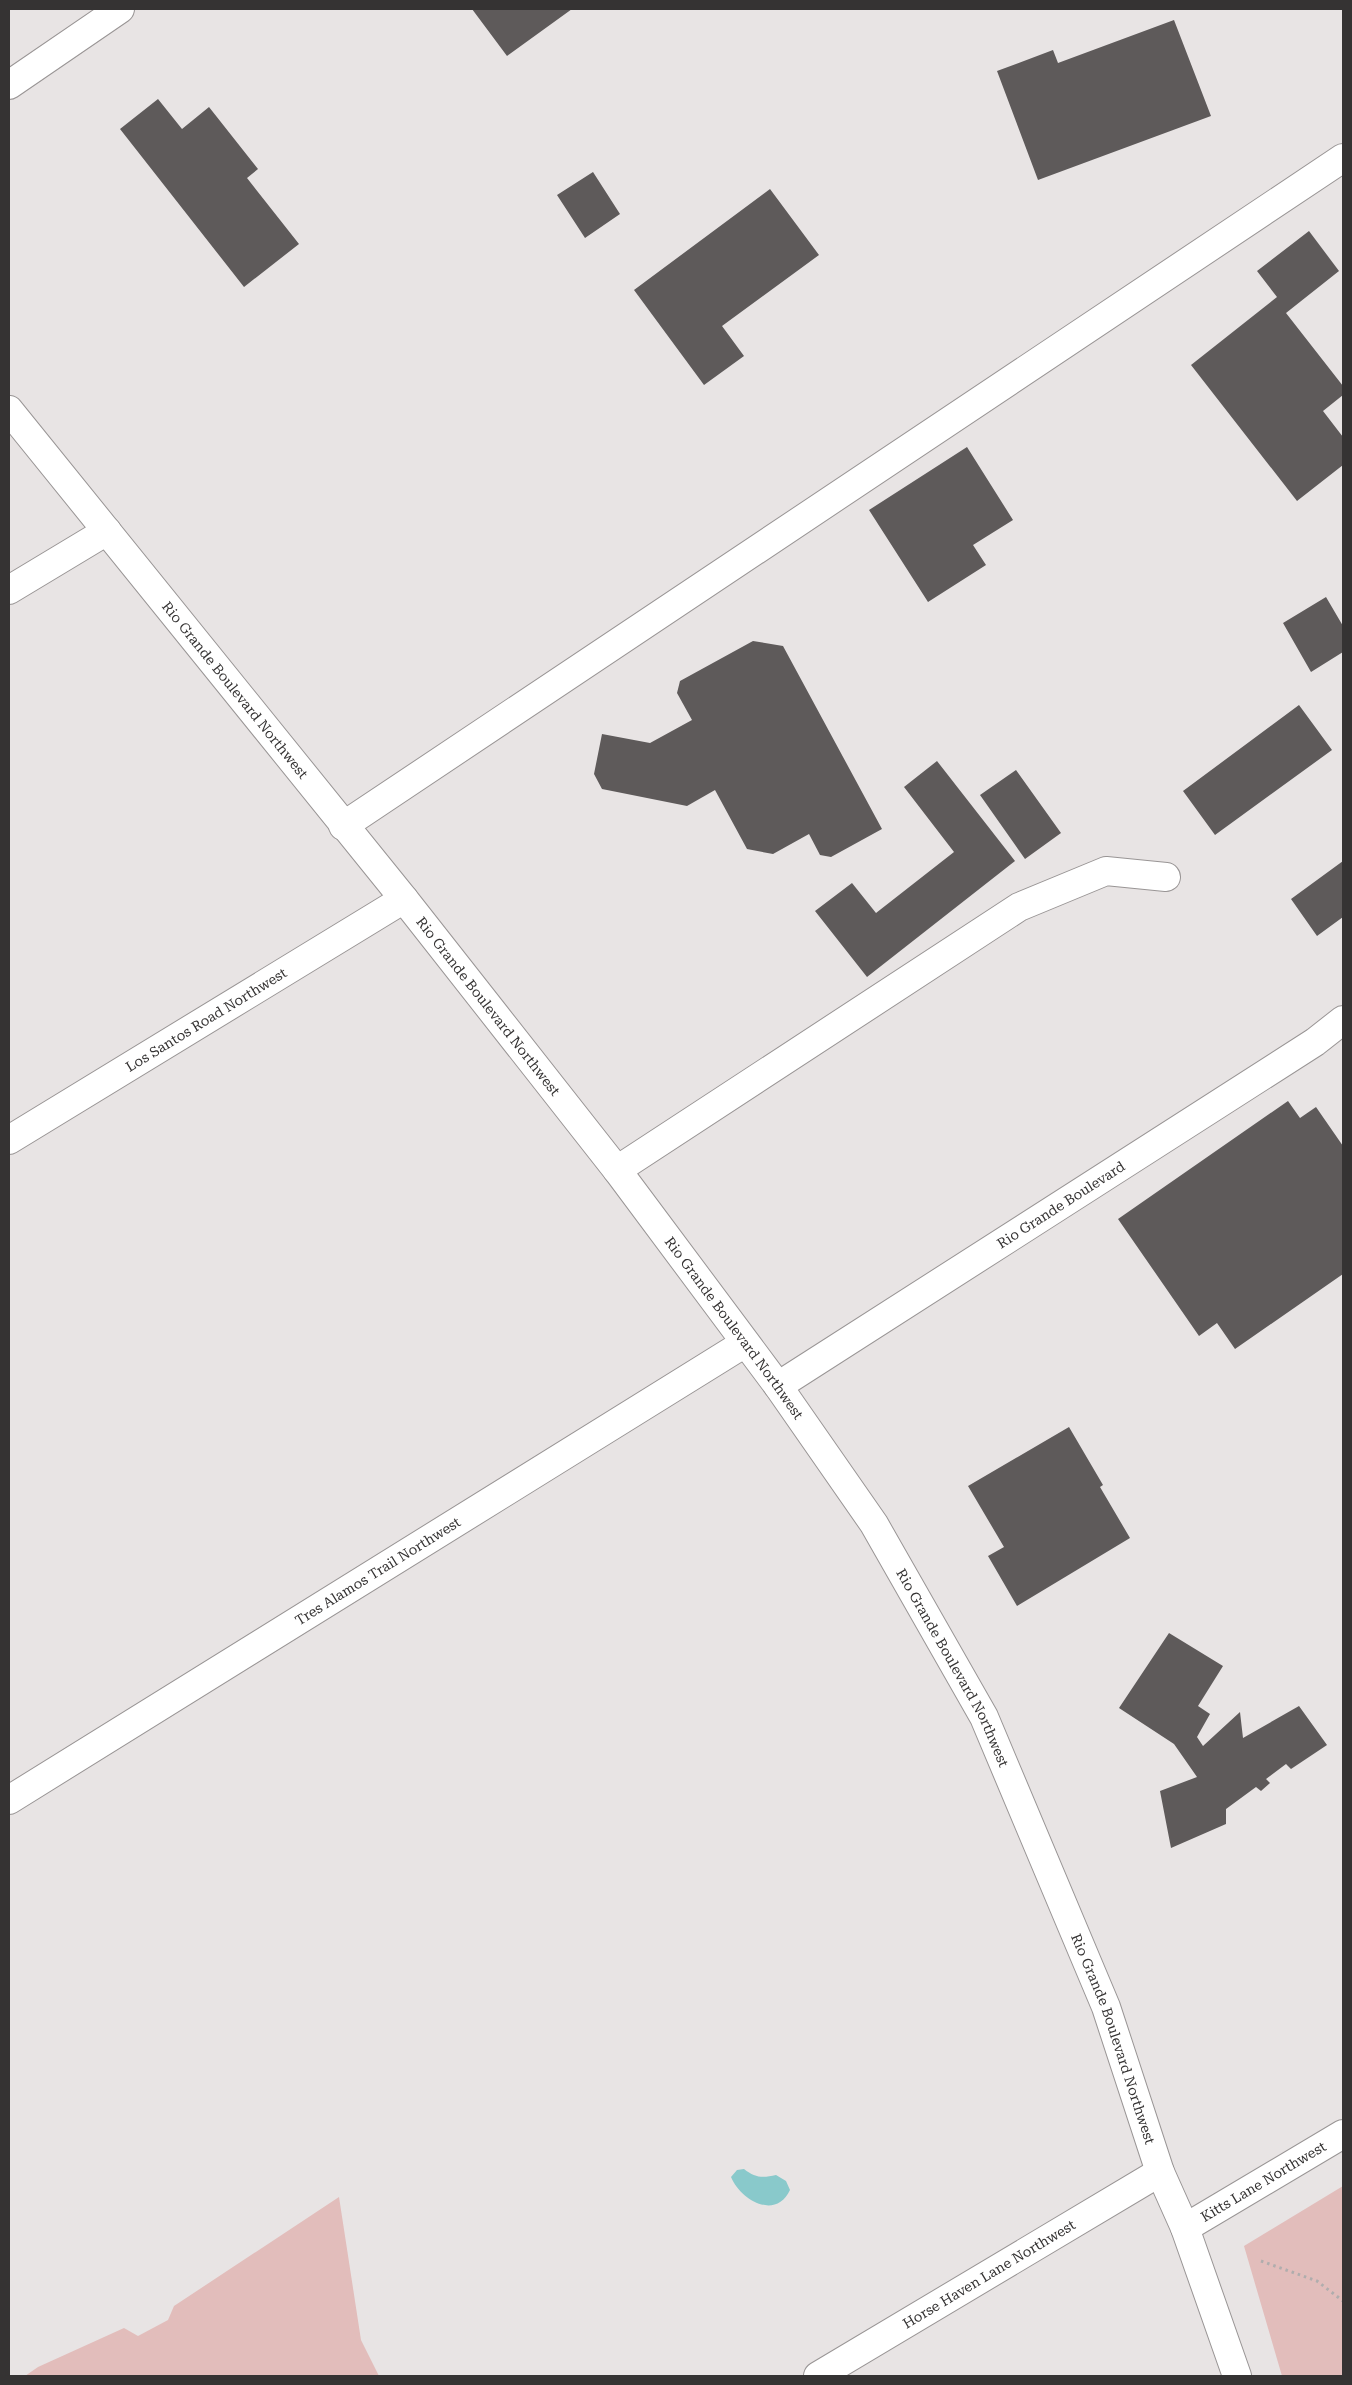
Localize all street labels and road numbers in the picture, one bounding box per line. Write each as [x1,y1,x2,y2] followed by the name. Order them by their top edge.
[159,598,311,782] street label: Rio Grande Boulevard Northwest
[413,914,563,1099] street label: Rio Grande Boulevard Northwest
[123,965,290,1075] street label: Los Santos Road Northwest
[994,1158,1128,1252] street label: Rio Grande Boulevard
[662,1234,807,1422] street label: Rio Grande Boulevard Northwest
[292,1514,463,1628] street label: Tres Alamos Trail Northwest
[893,1566,1012,1769] street label: Rio Grande Boulevard Northwest
[1068,1931,1158,2146] street label: Rio Grande Boulevard Northwest
[1198,2138,1329,2225] street label: Kitts Lane Northwest
[900,2216,1078,2332] street label: Horse Haven Lane Northwest

